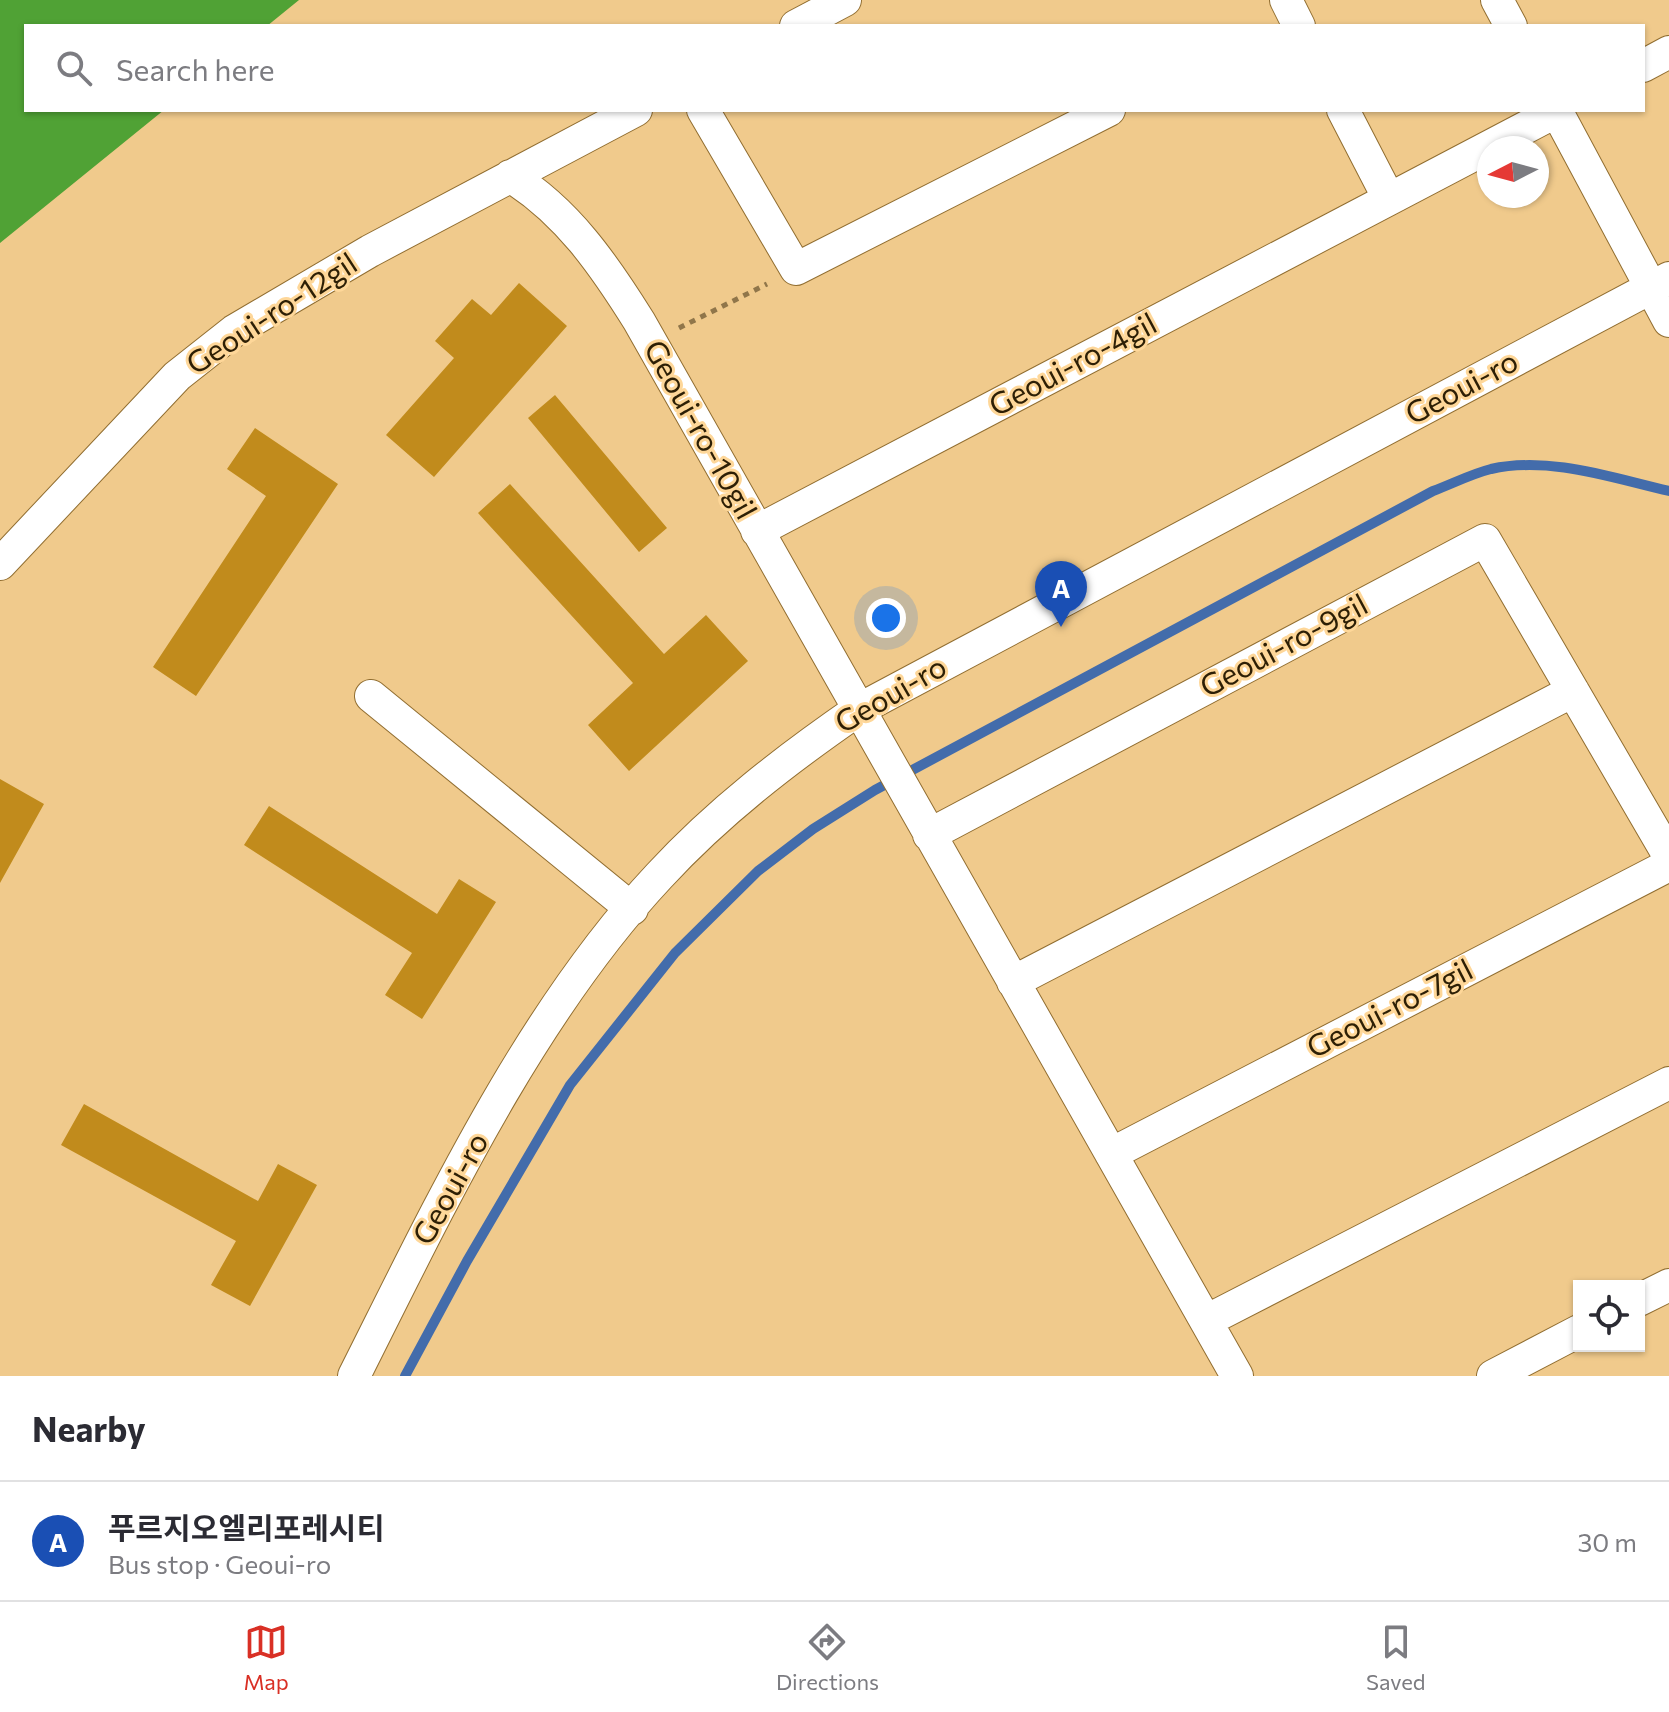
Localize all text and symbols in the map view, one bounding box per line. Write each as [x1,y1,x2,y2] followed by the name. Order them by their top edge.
[24,24,1645,112] search box
[52,46,96,90] icon: search
[116,50,275,87] text: Search here
[1477,136,1549,208] north arrow
[178,243,363,381] street label: Geoui-ro-12gil
[982,303,1162,422] street label: Geoui-ro-4gil
[638,333,767,525] street label: Geoui-ro-10gil
[1398,341,1523,431] street label: Geoui-ro
[1035,561,1087,627] pin: A
[1193,584,1373,703] street label: Geoui-ro-9gil
[866,598,906,638] your location
[828,646,952,739] street label: Geoui-ro
[1300,949,1478,1064] street label: Geoui-ro-7gil
[403,1125,495,1250] street label: Geoui-ro
[1573,1280,1645,1352] map controls
[1573,1280,1645,1352] button: locate
[32,1407,146,1449] text: Nearby
[108,1508,384,1545] text: 푸르지오엘리포레시티
[49,1526,67,1557] text: A
[1578,1526,1637,1557] text: 30 m
[108,1548,331,1579] text: Bus stop · Geoui-ro
[244,1620,289,1695] tab: Map
[776,1620,879,1695] tab: Directions
[1366,1620,1425,1695] tab: Saved

